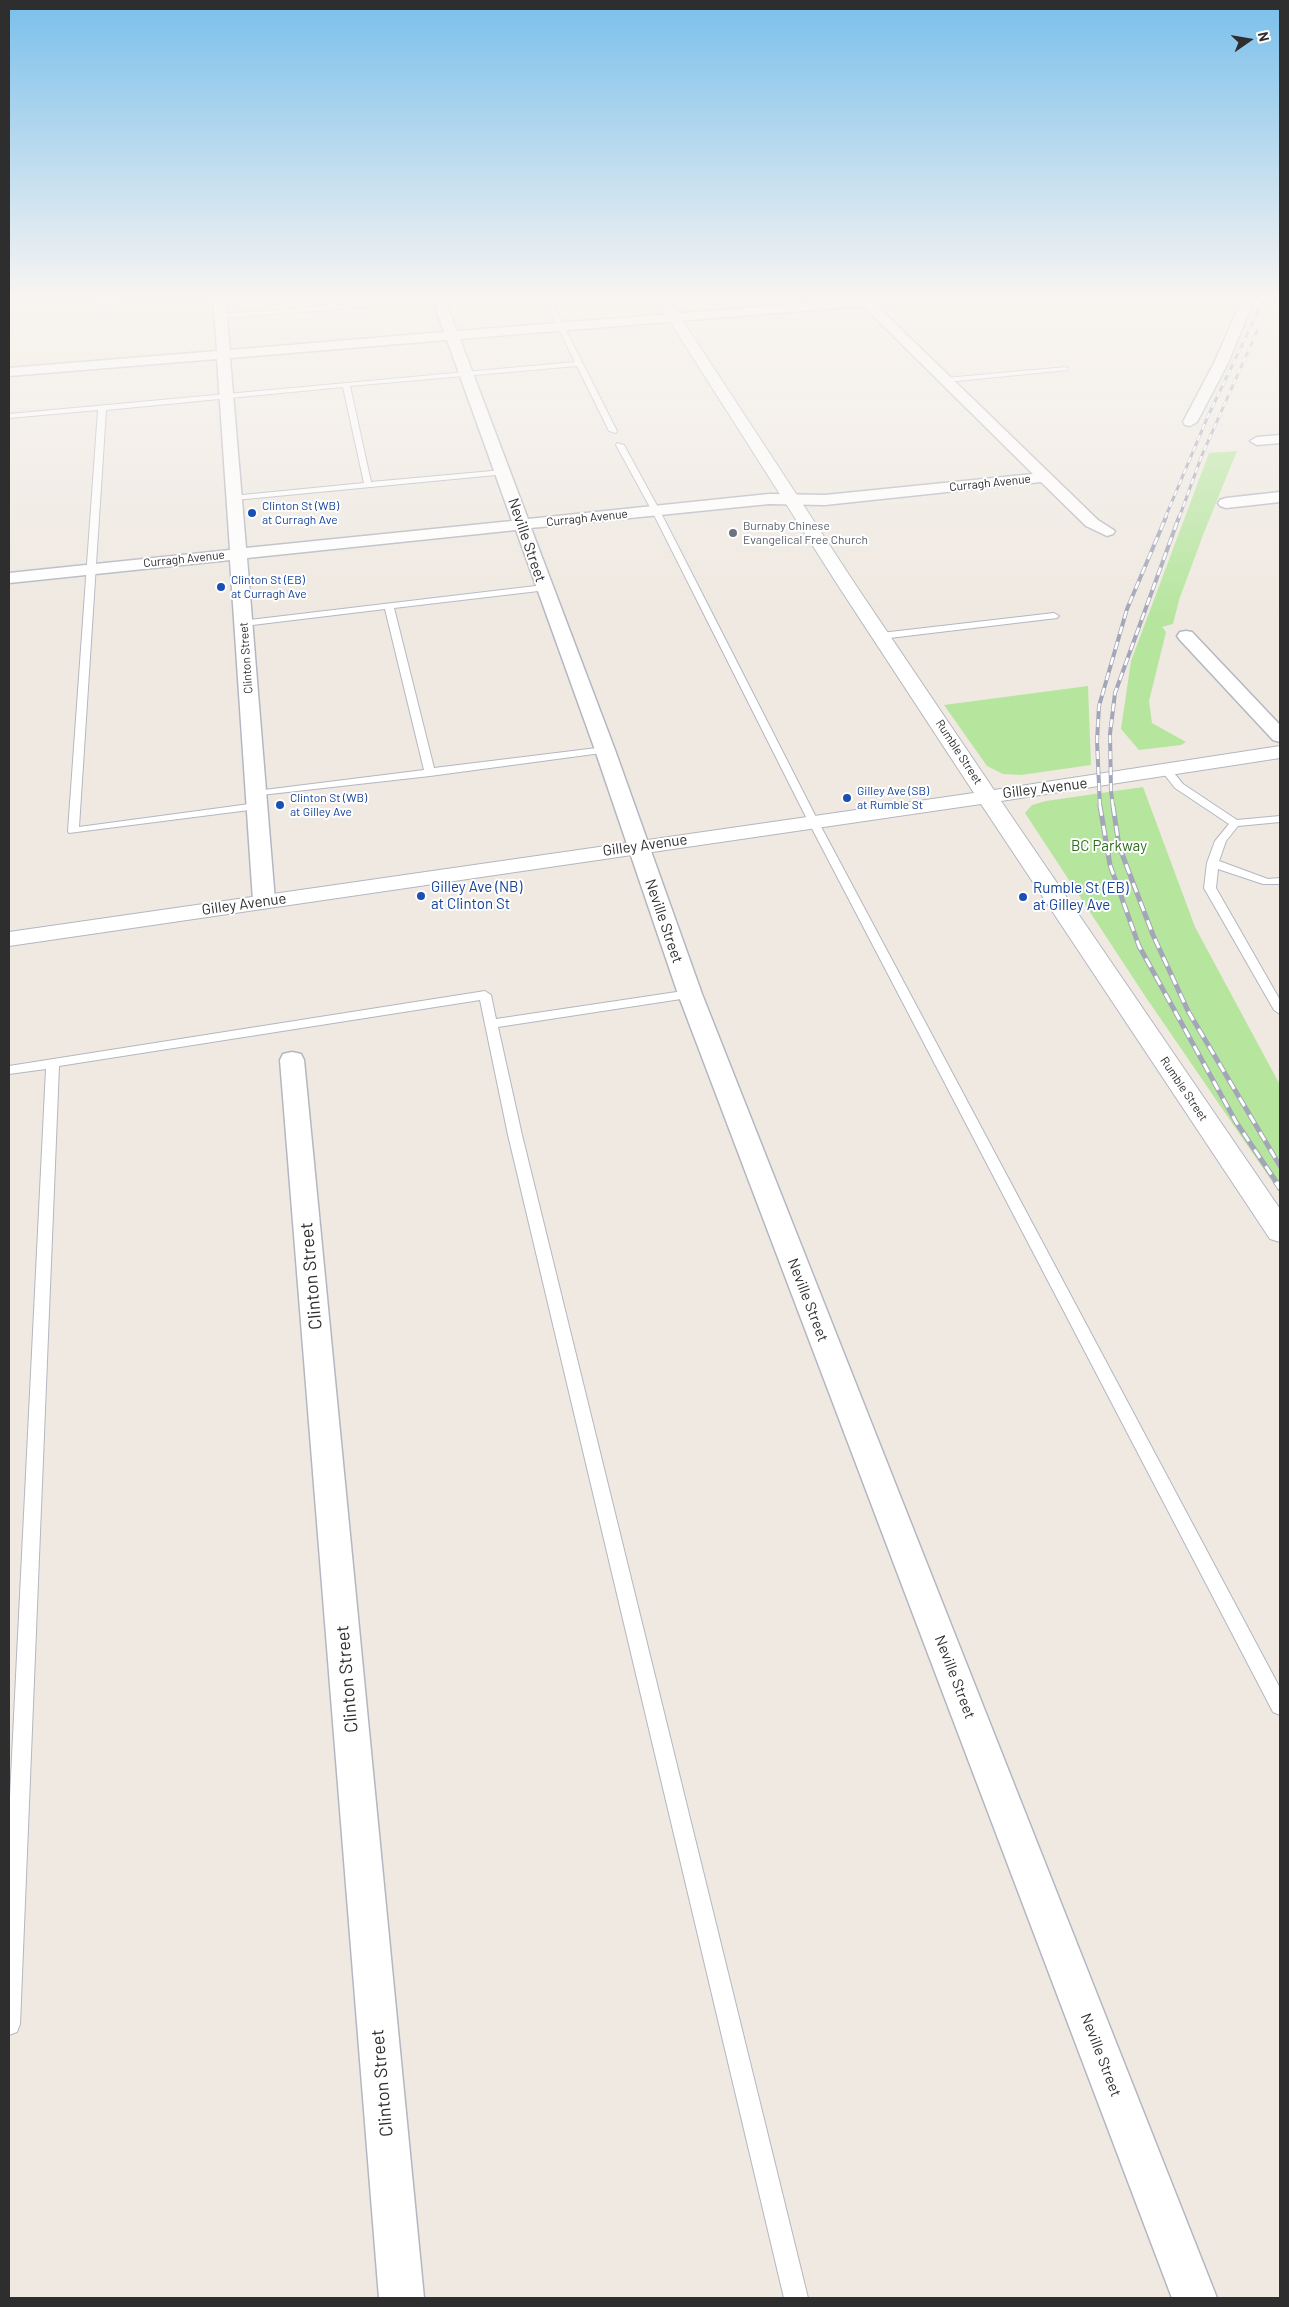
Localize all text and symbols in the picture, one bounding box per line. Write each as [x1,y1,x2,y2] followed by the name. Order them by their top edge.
[1224,15,1274,65] north arrow
[1255,30,1273,43] text: N
[948,472,1032,494] street label: Curragh Avenue
[504,496,550,584] street label: Neville Street
[262,499,339,527] place label: Clinton St (WB) at Curragh Ave
[246,507,258,519] marker: Clinton St (WB) at Curragh Ave
[545,507,629,529] street label: Curragh Avenue
[743,519,868,547] place label: Burnaby Chinese Evangelical Free Church
[727,527,739,539] marker: Burnaby Chinese Evangelical Free Church
[142,548,226,570] street label: Curragh Avenue
[231,573,307,601] place label: Clinton St (EB) at Curragh Ave
[215,581,227,593] marker: Clinton St (EB) at Curragh Ave
[236,622,256,694] street label: Clinton Street
[933,717,985,787] street label: Rumble Street
[1002,774,1088,802] street label: Gilley Avenue
[857,784,929,812] place label: Gilley Ave (SB) at Rumble St
[290,791,367,819] place label: Clinton St (WB) at Gilley Ave
[841,792,853,804] marker: Gilley Ave (SB) at Rumble St
[274,799,286,811] marker: Clinton St (WB) at Gilley Ave
[602,830,688,860] street label: Gilley Avenue
[1071,837,1147,855] park label: BC Parkway
[641,877,687,965] street label: Neville Street
[431,878,522,913] place label: Gilley Ave (NB) at Clinton St
[1033,879,1129,914] place label: Rumble St (EB) at Gilley Ave
[201,889,287,919] street label: Gilley Avenue
[415,890,427,902] marker: Gilley Ave (NB) at Clinton St
[1017,891,1029,903] marker: Rumble St (EB) at Gilley Ave
[1157,1054,1211,1124] street label: Rumble Street
[296,1221,326,1331] street label: Clinton Street
[784,1256,832,1344] street label: Neville Street
[332,1624,362,1734] street label: Clinton Street
[931,1633,979,1721] street label: Neville Street
[1077,2011,1125,2099] street label: Neville Street
[367,2028,397,2138] street label: Clinton Street

